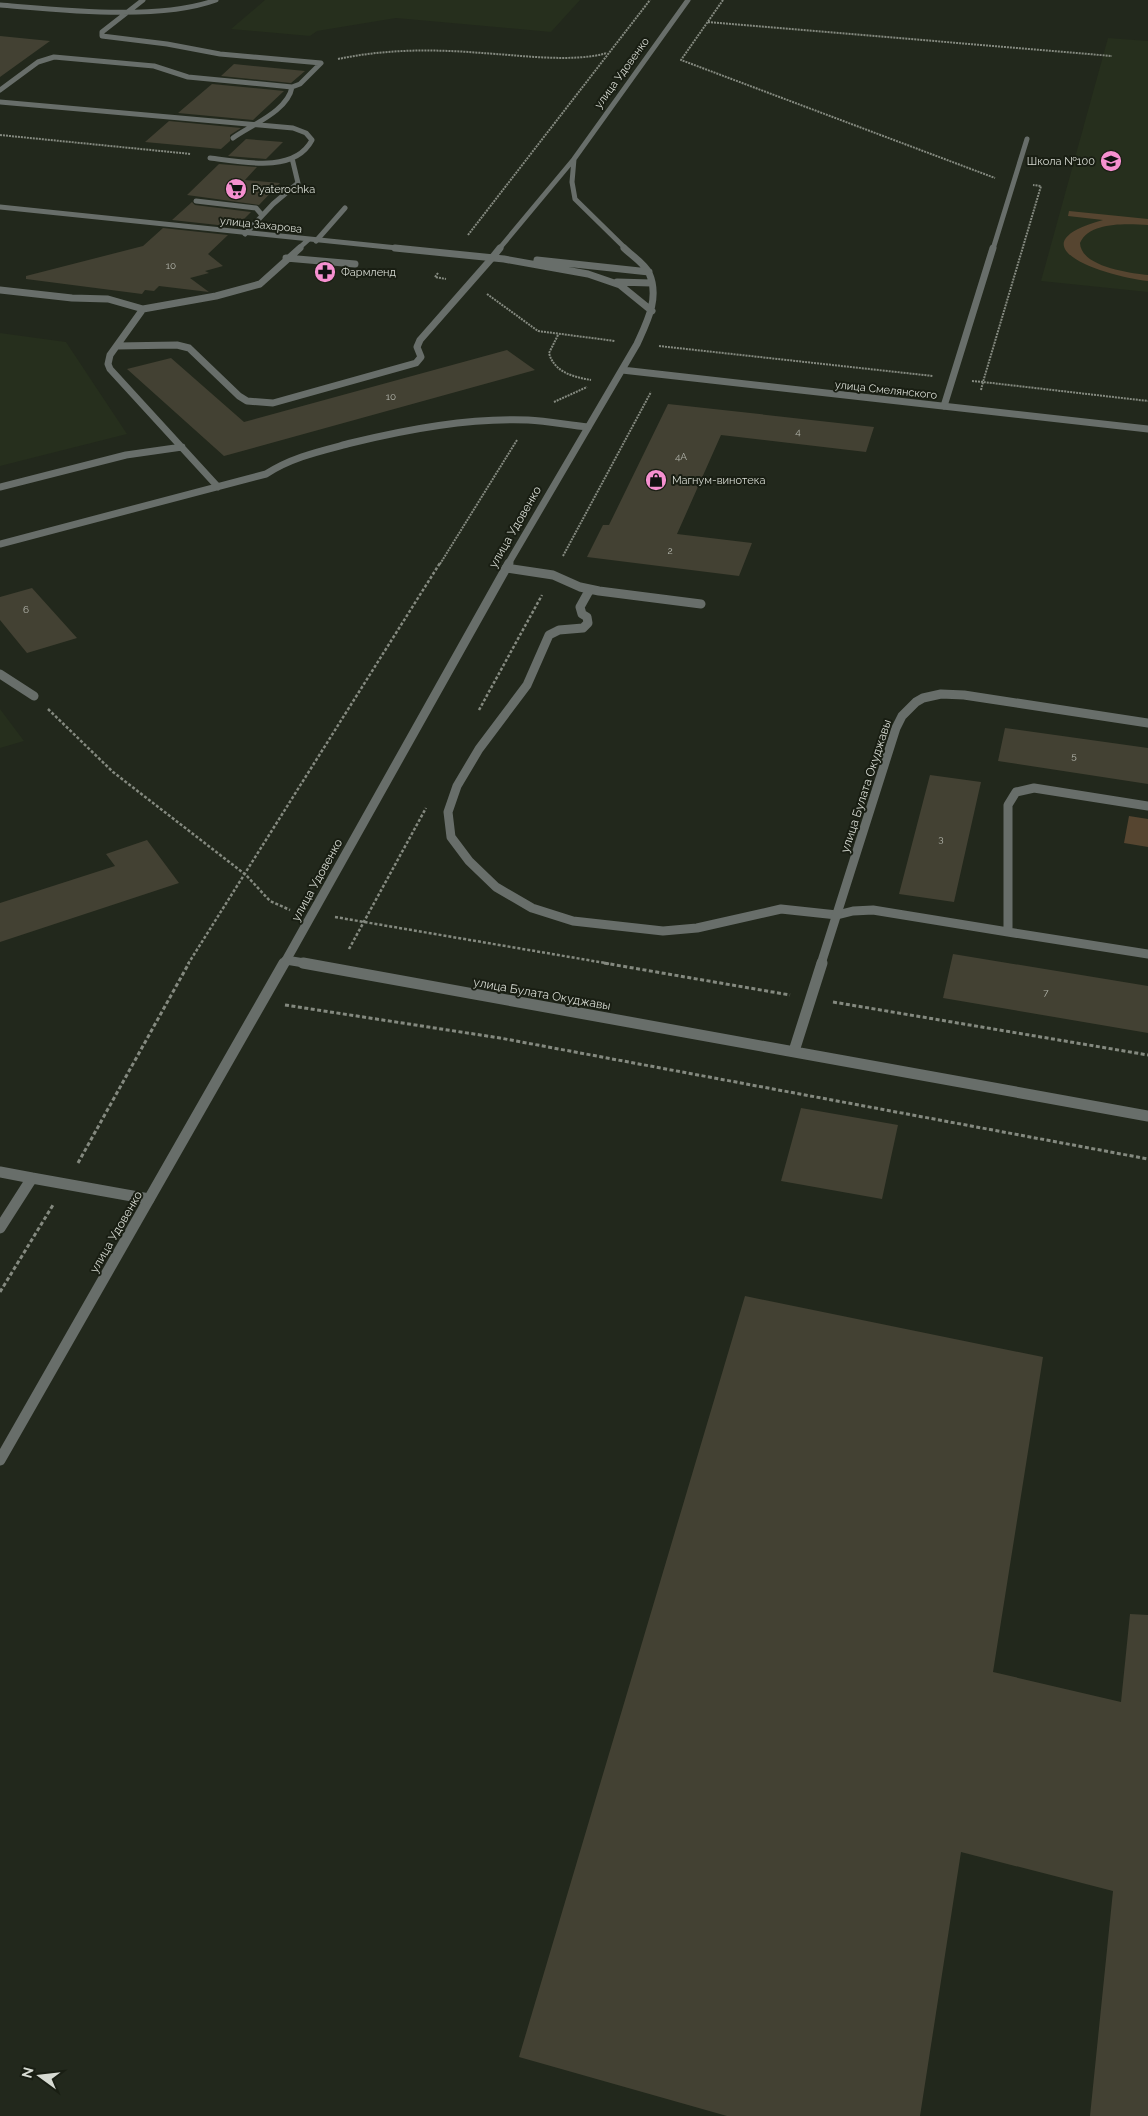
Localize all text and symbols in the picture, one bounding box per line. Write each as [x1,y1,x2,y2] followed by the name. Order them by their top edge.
[592,35,652,111] street label: улица Удовенко
[1099,149,1123,173] school or university icon: Школа №100
[1027,155,1095,168] place label: Школа №100
[224,177,248,201] supermarket icon: Pyaterochka
[252,183,315,196] place label: Pyaterochka
[219,214,303,236] street label: улица Захарова
[166,260,176,271] house number: 10
[313,260,337,284] pharmacy icon: Фармленд
[341,266,396,279] place label: Фармленд
[834,378,938,402] street label: улица Смелянского
[386,391,396,402] house number: 10
[795,426,801,437] house number: 4
[675,451,687,462] house number: 4А
[644,468,668,492] shop icon: Магнум-винотека
[672,474,765,487] place label: Магнум-винотека
[486,484,544,570] street label: улица Удовенко
[667,545,673,556] house number: 2
[23,604,29,615] house number: 6
[838,718,894,854] street label: улица Булата Окуджавы
[1071,750,1077,761] house number: 5
[938,833,944,844] house number: 3
[289,836,345,924] street label: улица Удовенко
[472,975,612,1013] street label: улица Булата Окуджавы
[1043,987,1049,998] house number: 7
[87,1189,145,1275] street label: улица Удовенко
[15,2051,65,2101] north arrow
[18,2065,37,2080] text: N

